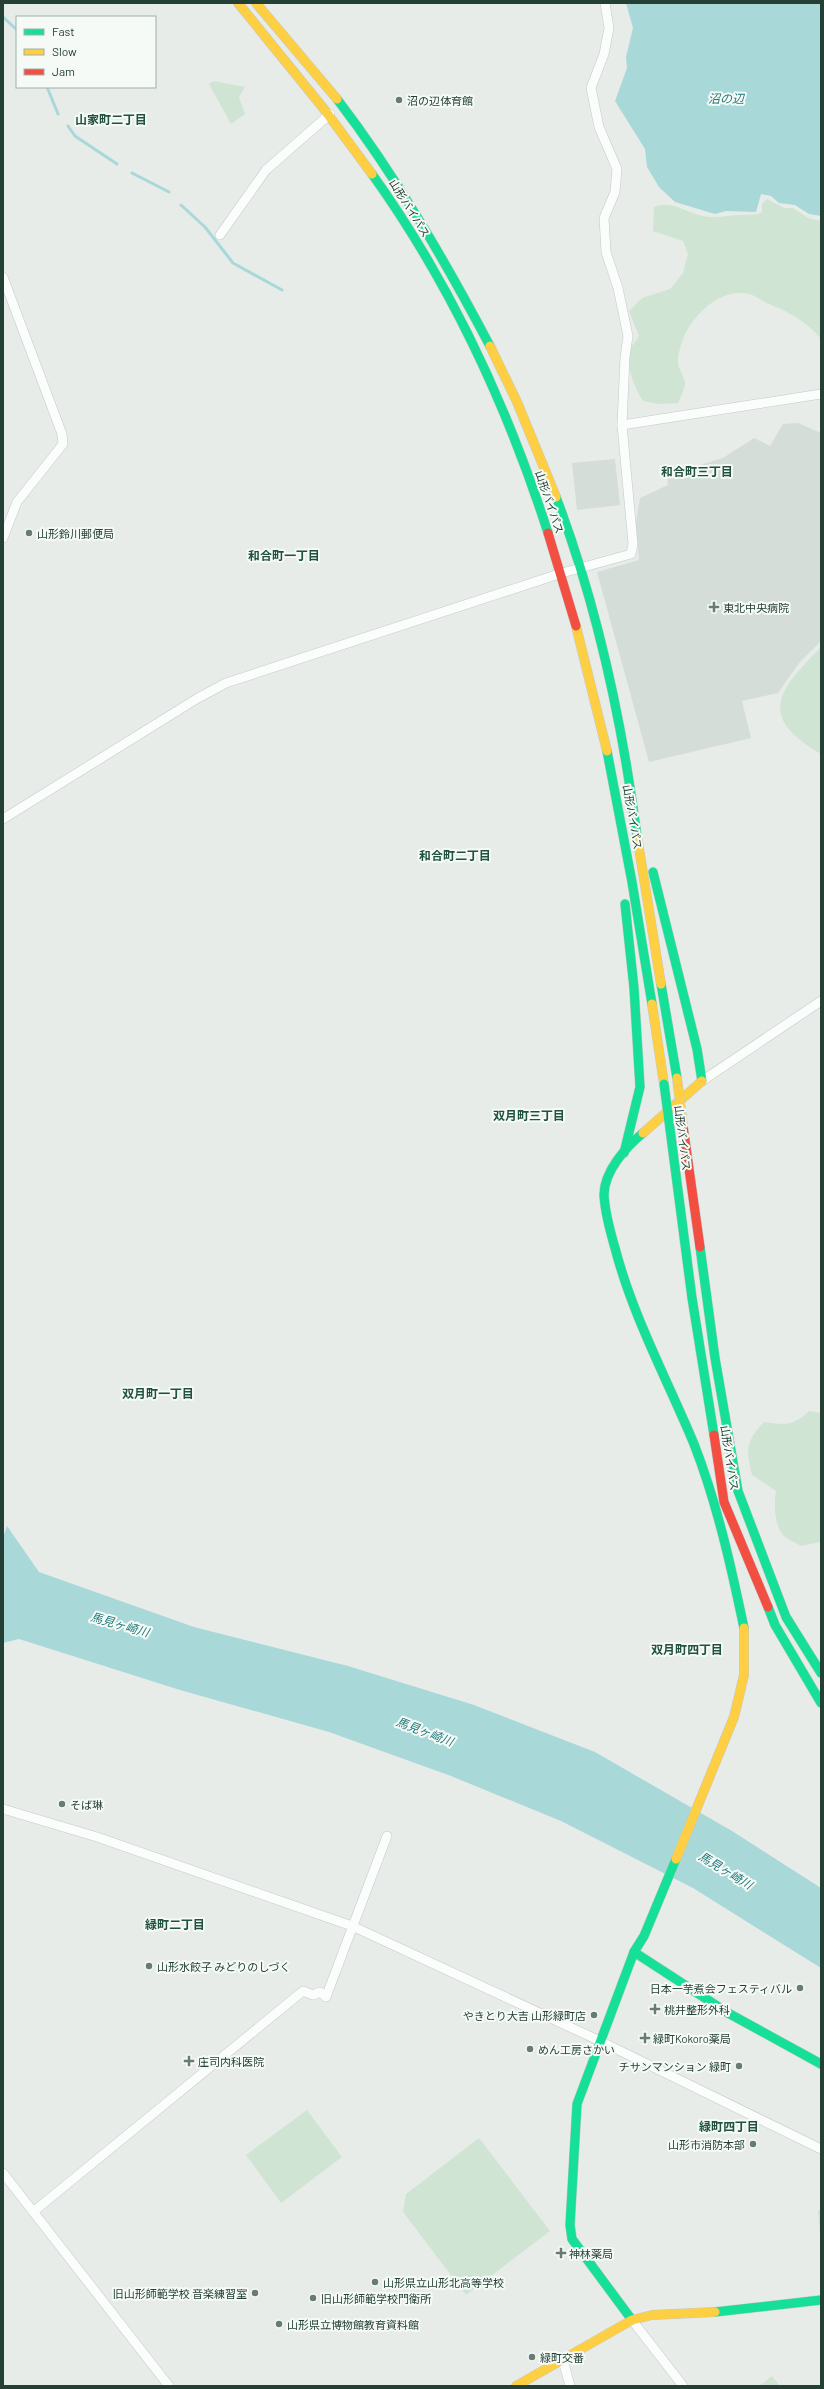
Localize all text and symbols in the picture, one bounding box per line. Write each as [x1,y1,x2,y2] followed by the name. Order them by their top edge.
[16,16,156,88] legend
[52,24,75,38] text: Fast
[52,44,77,58] text: Slow
[52,64,75,78] text: Jam
[708,91,746,105] water label: 沼の辺
[407,94,473,107] place label: 沼の辺体育館
[394,95,404,105] marker: 沼の辺体育館
[75,112,147,126] district label: 山家町二丁目
[387,177,433,239] street label: 山形バイパス
[661,464,733,478] district label: 和合町三丁目
[533,469,567,535] street label: 山形バイパス
[37,527,114,540] place label: 山形鈴川郵便局
[24,528,34,538] marker: 山形鈴川郵便局
[248,548,320,562] district label: 和合町一丁目
[708,601,720,613] marker: 東北中央病院
[723,601,789,614] place label: 東北中央病院
[621,783,645,851] street label: 山形バイパス
[419,848,491,862] district label: 和合町二丁目
[673,1105,693,1171] street label: 山形バイパス
[493,1108,565,1122] district label: 双月町三丁目
[122,1386,194,1400] district label: 双月町一丁目
[718,1424,742,1492] street label: 山形バイパス
[89,1609,153,1640] water label: 馬見ヶ崎川
[651,1642,723,1656] district label: 双月町四丁目
[394,1714,457,1749] water label: 馬見ヶ崎川
[70,1798,103,1811] place label: そば琳
[57,1799,67,1809] marker: そば琳
[697,1849,757,1892] water label: 馬見ヶ崎川
[145,1917,205,1931] district label: 緑町二丁目
[157,1960,291,1973] place label: 山形水餃子 みどりのしづく
[144,1961,154,1971] marker: 山形水餃子 みどりのしづく
[650,1982,792,1995] place label: 日本一芋煮会フェスティバル
[795,1983,805,1993] marker: 日本一芋煮会フェスティバル
[649,2003,661,2015] marker: 桃井整形外科
[664,2003,730,2016] place label: 桃井整形外科
[463,2009,586,2022] place label: やきとり大吉 山形緑町店
[589,2010,599,2020] marker: やきとり大吉 山形緑町店
[653,2032,731,2045] place label: 緑町Kokoro薬局
[640,2033,650,2043] marker: 緑町Kokoro薬局
[538,2043,615,2056] place label: めん工房さかい
[525,2044,535,2054] marker: めん工房さかい
[183,2055,195,2067] marker: 庄司内科医院
[198,2055,264,2068] place label: 庄司内科医院
[619,2060,731,2073] place label: チサンマンション 緑町
[734,2061,744,2071] marker: チサンマンション 緑町
[699,2119,759,2133] district label: 緑町四丁目
[668,2138,745,2151] place label: 山形市消防本部
[748,2139,758,2149] marker: 山形市消防本部
[569,2247,613,2260] place label: 神林薬局
[556,2248,566,2258] marker: 神林薬局
[383,2276,504,2289] place label: 山形県立山形北高等学校
[370,2277,380,2287] marker: 山形県立山形北高等学校
[113,2287,247,2300] place label: 旧山形師範学校 音楽練習室
[250,2288,260,2298] marker: 旧山形師範学校 音楽練習室
[321,2292,432,2305] place label: 旧山形師範学校門衛所
[308,2293,318,2303] marker: 旧山形師範学校門衛所
[287,2318,419,2331] place label: 山形県立博物館教育資料館
[274,2319,284,2329] marker: 山形県立博物館教育資料館
[540,2351,584,2364] place label: 緑町交番
[527,2352,537,2362] marker: 緑町交番

